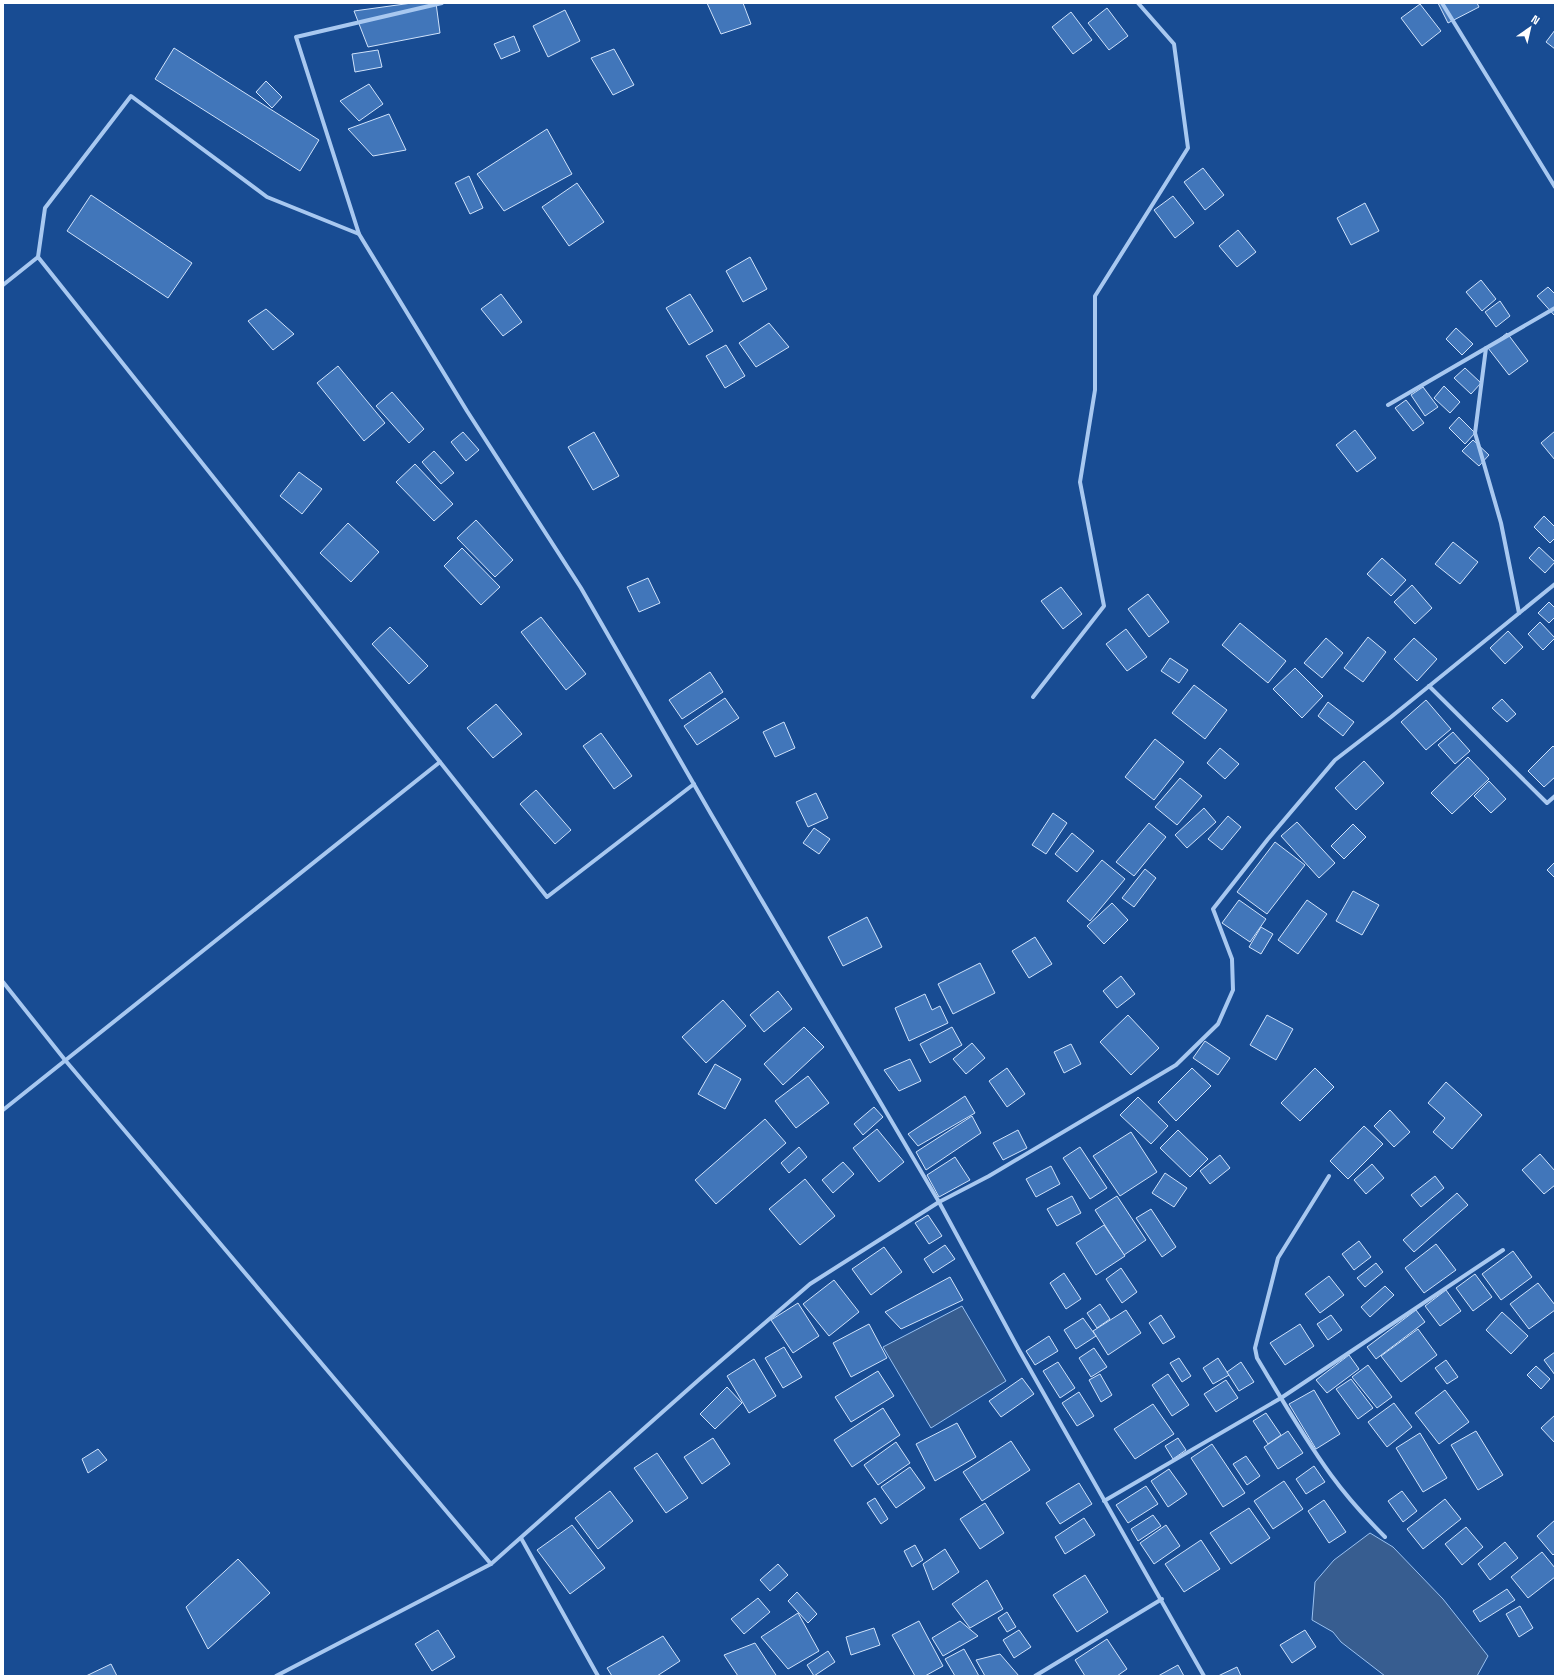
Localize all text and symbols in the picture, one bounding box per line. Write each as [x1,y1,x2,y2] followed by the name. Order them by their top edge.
[1510,8,1550,48] north arrow
[1529,12,1543,28] text: N

